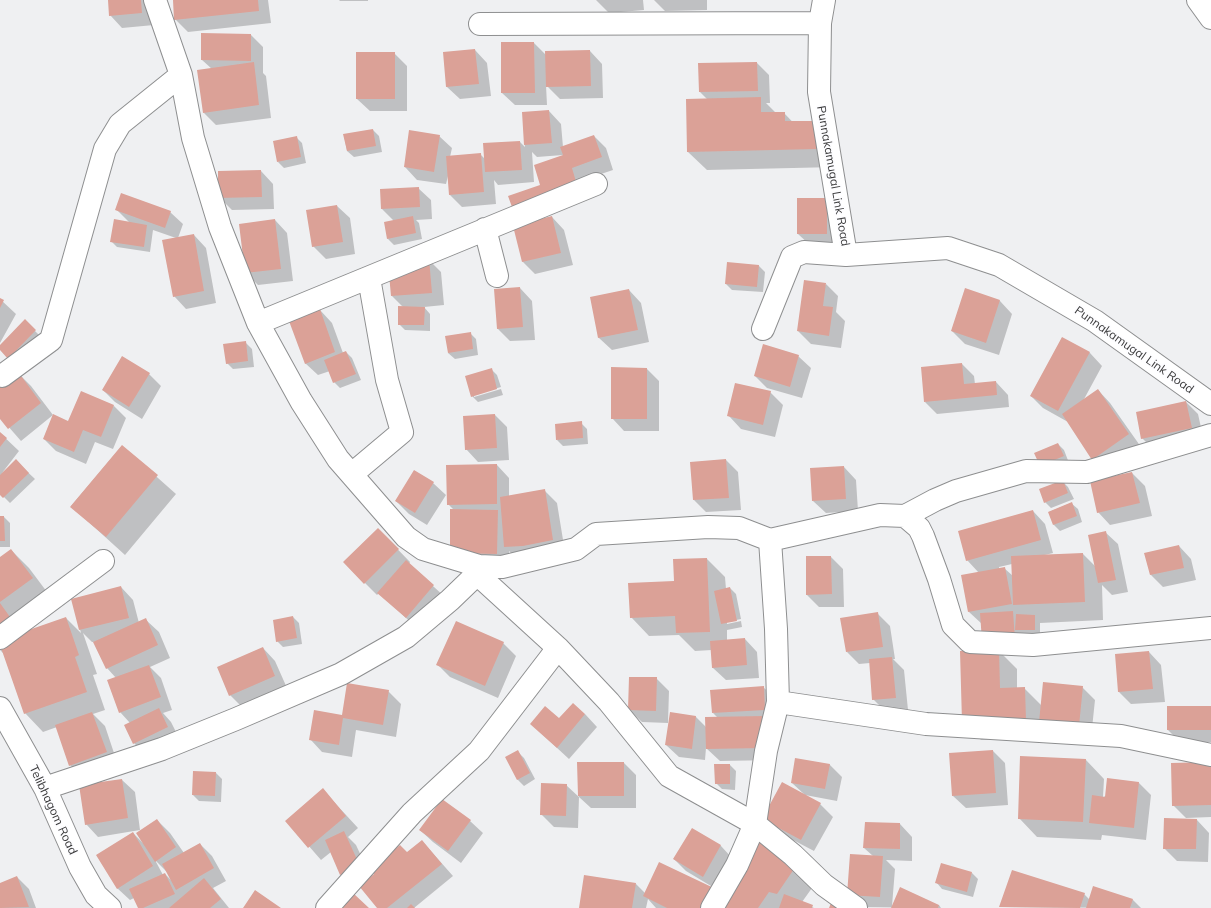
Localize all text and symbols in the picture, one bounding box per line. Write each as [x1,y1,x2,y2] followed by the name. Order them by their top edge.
[814,105,852,247] street label: Punnakamugal Link Road
[1072,303,1196,397] street label: Punnakamugal Link Road
[26,763,80,857] street label: Telibhagom Road

